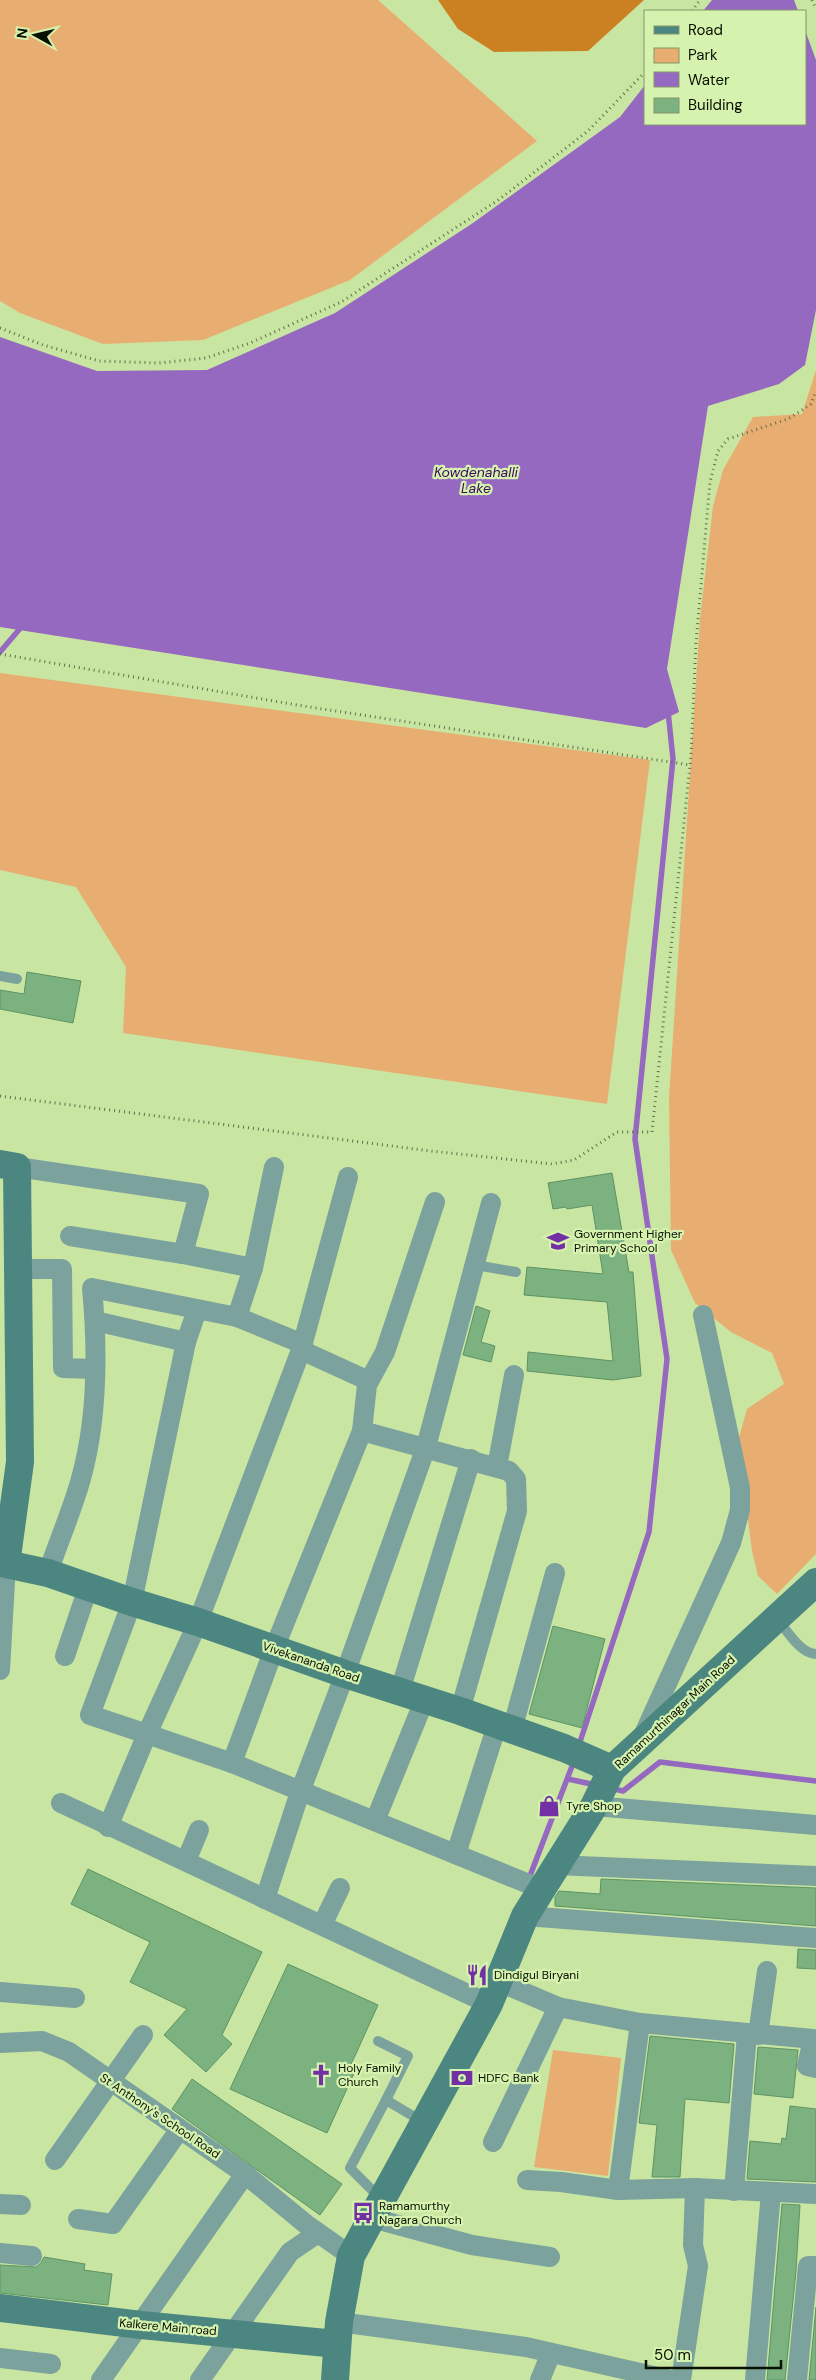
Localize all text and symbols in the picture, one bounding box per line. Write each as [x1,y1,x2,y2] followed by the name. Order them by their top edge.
[10,10,60,60] north arrow
[644,10,806,125] legend
[688,20,723,40] text: Road
[13,27,32,40] text: N
[688,45,718,65] text: Park
[688,70,730,90] text: Water
[688,95,743,115] text: Building
[434,463,519,497] water label: Kowdenahalli Lake
[574,1226,683,1256] place label: Government Higher Primary School
[545,1228,571,1254] school or university icon: Government Higher Primary School
[260,1638,362,1686] street label: Vivekananda Road
[611,1652,739,1772] street label: Ramamurthinagar Main Road
[536,1793,562,1819] shop icon: Tyre Shop
[566,1798,622,1814] place label: Tyre Shop
[464,1962,490,1988] restaurant icon: Dindigul Biryani
[494,1967,579,1983] place label: Dindigul Biryani
[338,2060,402,2090] place label: Holy Family Church
[308,2062,334,2088] church icon: Holy Family Church
[449,2065,475,2091] bank icon: HDFC Bank
[97,2070,223,2162] street label: St Anthony's School Road
[478,2070,539,2086] place label: HDFC Bank
[379,2198,462,2228] place label: Ramamurthy Nagara Church
[350,2200,376,2226] bus stop icon: Ramamurthy Nagara Church
[119,2315,217,2339] street label: Kalkere Main road
[646,2338,781,2370] scale bar
[654,2345,691,2365] text: 50 m

